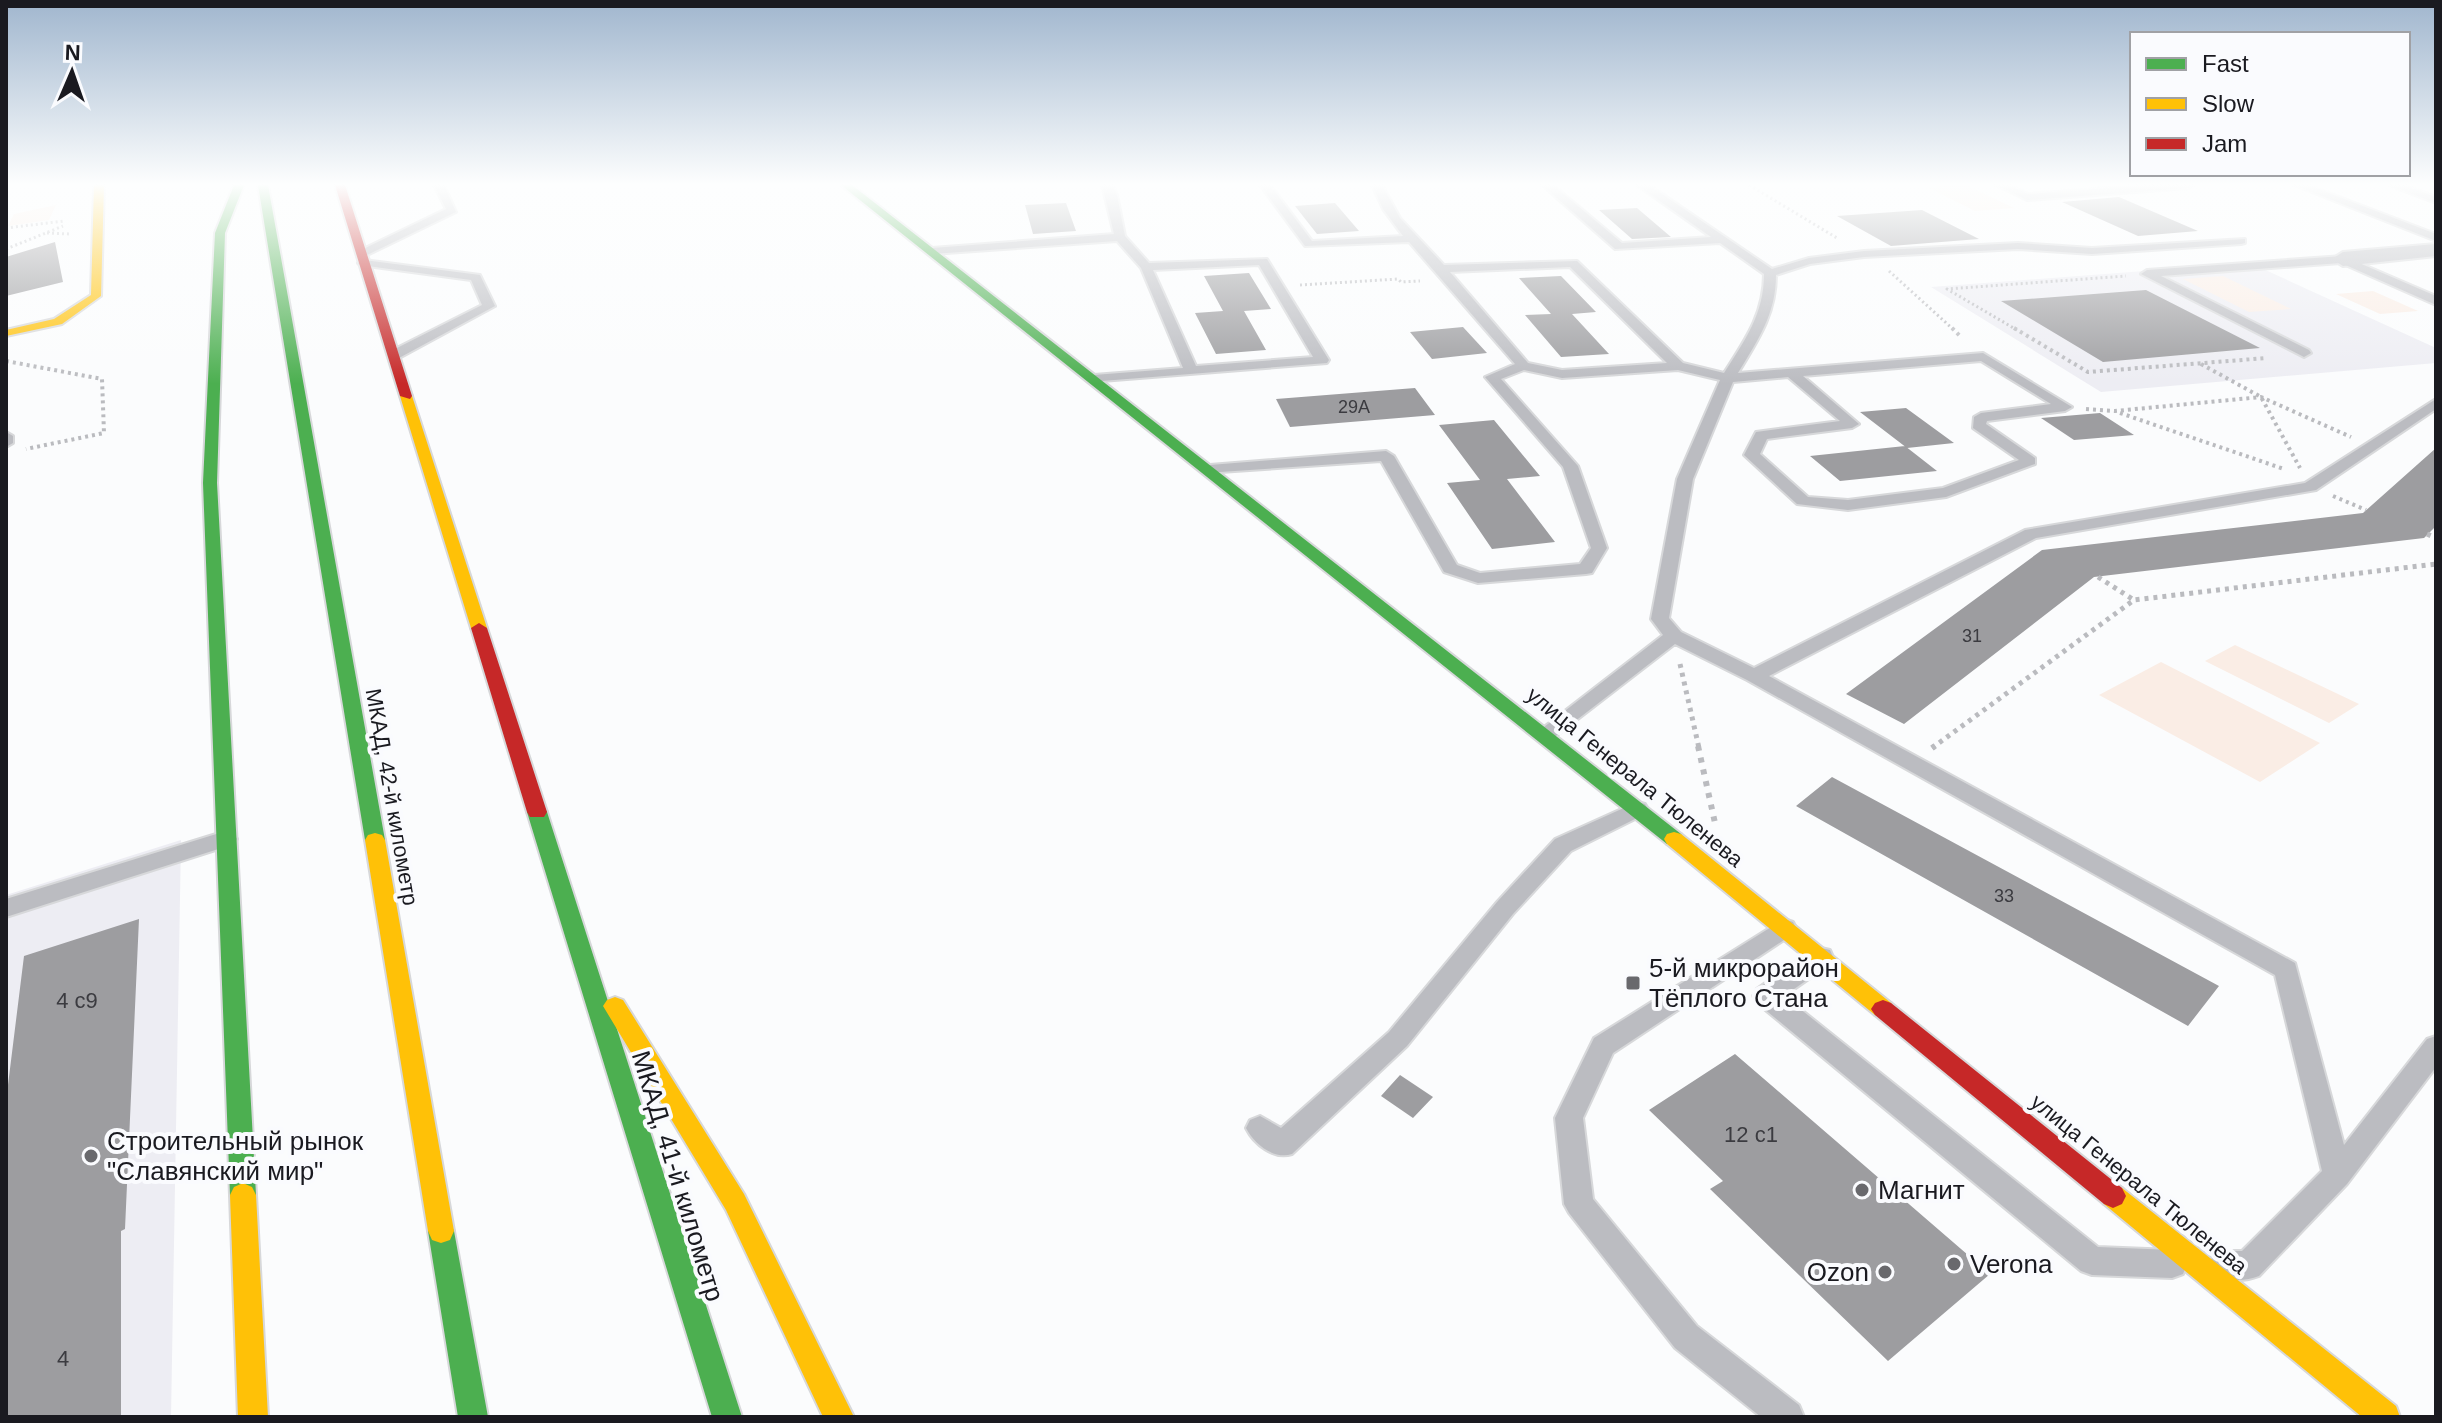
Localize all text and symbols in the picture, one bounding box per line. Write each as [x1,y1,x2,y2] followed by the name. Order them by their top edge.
[32,32,112,112] north arrow
[2130,32,2410,176] legend
[64,40,81,65] text: N
[2202,50,2249,77] text: Fast
[2202,90,2255,117] text: Slow
[2202,130,2247,157] text: Jam
[1338,397,1370,417] house number: 29А
[1962,626,1982,646] house number: 31
[1522,682,1749,872] street label: улица Генерала Тюленева
[361,686,423,908] street label: МКАД, 42-й километр
[1994,886,2014,906] house number: 33
[1649,953,1839,1013] place label: 5-й микрорайон Тёплого Стана
[1624,974,1642,992] marker: 5-й микрорайон Тёплого Стана
[56,988,98,1013] house number: 4 c9
[626,1047,730,1305] street label: МКАД, 41-й километр
[2026,1089,2253,1279] street label: улица Генерала Тюленева
[1724,1122,1778,1147] house number: 12 с1
[107,1126,364,1186] place label: Строительный рынок "Славянский мир"
[82,1147,100,1165] marker: Строительный рынок "Славянский мир"
[1878,1175,1965,1205] place label: Магнит
[1853,1181,1871,1199] marker: Магнит
[1970,1249,2053,1279] place label: Verona
[1945,1255,1963,1273] marker: Verona
[1807,1257,1869,1287] place label: Ozon
[1876,1263,1894,1281] marker: Ozon
[57,1346,69,1371] house number: 4

